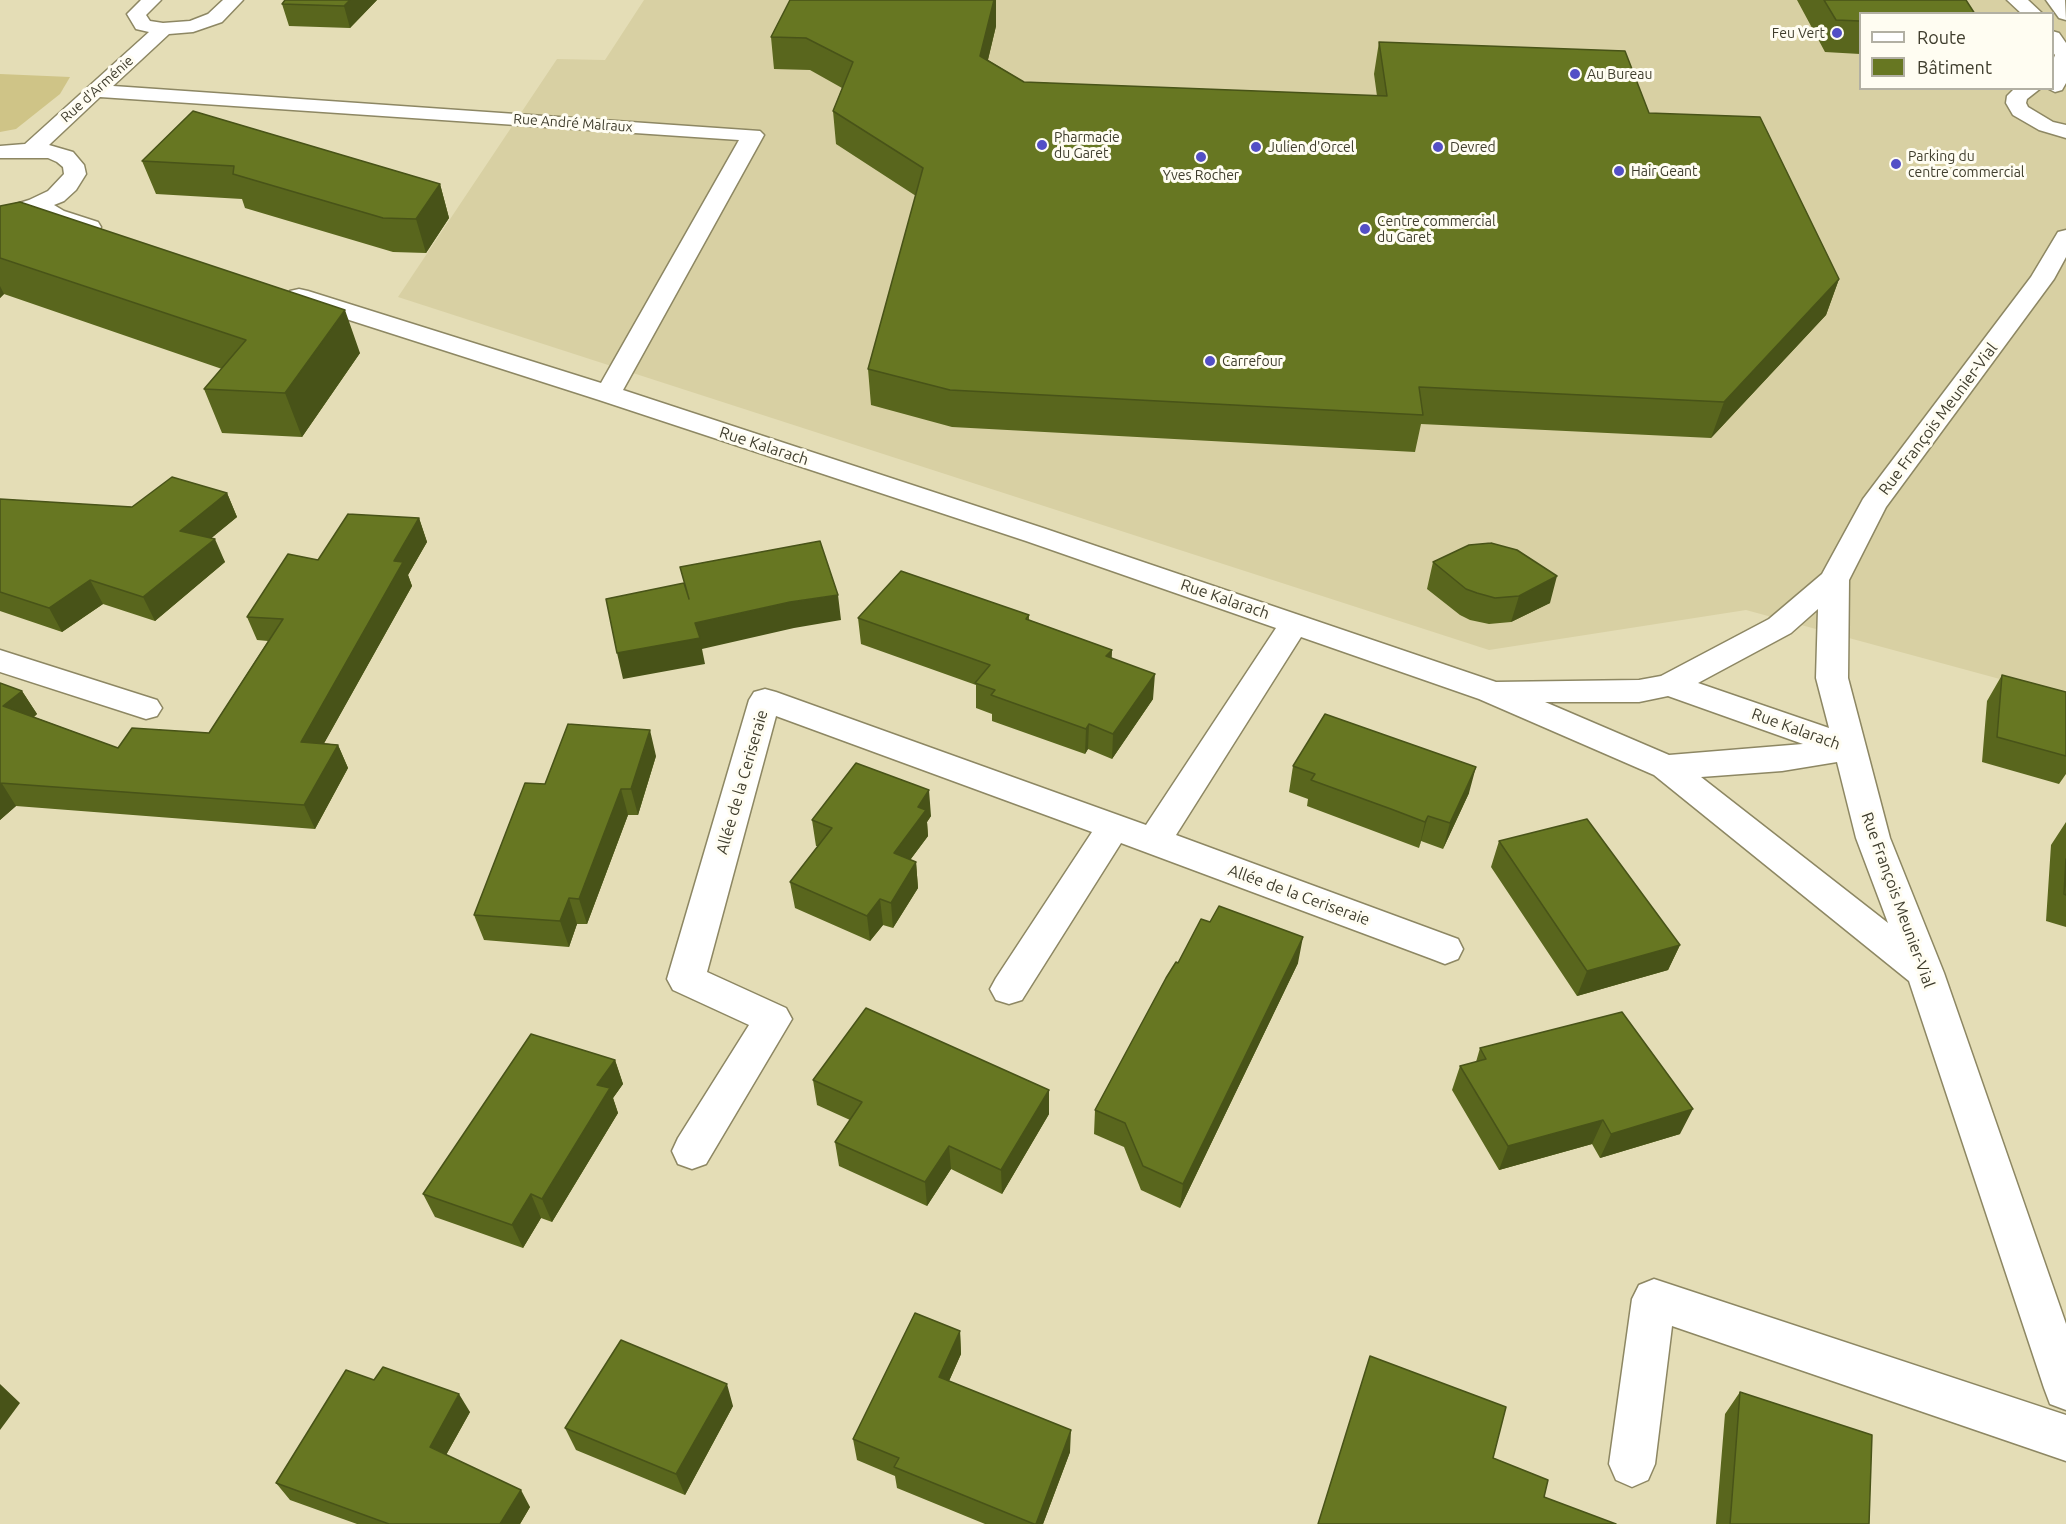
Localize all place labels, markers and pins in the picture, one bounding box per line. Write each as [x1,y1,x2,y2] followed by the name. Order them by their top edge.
[1772,25,1825,41] place label: Feu Vert
[1830,26,1844,40] marker: Feu Vert
[1587,66,1652,82] place label: Au Bureau
[1568,67,1582,81] marker: Au Bureau
[1054,129,1120,162] place label: Pharmacie du Garet
[1035,138,1049,152] marker: Pharmacie du Garet
[1268,139,1354,155] place label: Julien d'Orcel
[1450,139,1496,155] place label: Devred
[1249,140,1263,154] marker: Julien d'Orcel
[1431,140,1445,154] marker: Devred
[1908,148,2025,180] place label: Parking du centre commercial
[1194,150,1208,164] marker: Yves Rocher
[1889,157,1903,171] marker: Parking du centre commercial
[1631,163,1698,179] place label: Hair Geant
[1612,164,1626,178] marker: Hair Geant
[1163,167,1239,183] place label: Yves Rocher
[1377,213,1496,246] place label: Centre commercial du Garet
[1358,222,1372,236] marker: Centre commercial du Garet
[1222,353,1283,369] place label: Carrefour
[1203,354,1217,368] marker: Carrefour

